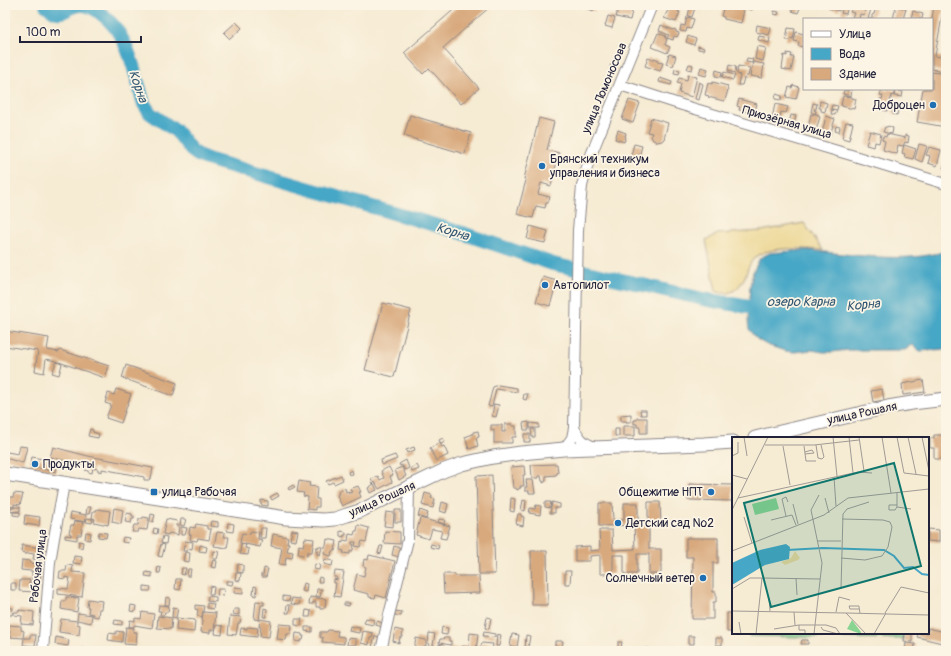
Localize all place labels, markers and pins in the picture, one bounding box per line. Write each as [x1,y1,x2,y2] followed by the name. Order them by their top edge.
[872,98,925,113] place label: Доброцен
[928,100,938,110] marker: Доброцен
[549,152,660,181] place label: Брянский техникум управления и бизнеса
[537,161,547,171] marker: Брянский техникум управления и бизнеса
[553,278,609,293] place label: Автопилот
[540,280,550,290] marker: Автопилот
[43,457,95,472] place label: Продукты
[30,459,40,469] marker: Продукты
[161,485,237,500] place label: улица Рабочая
[619,485,703,500] place label: Общежитие НПТ
[149,487,159,497] marker: улица Рабочая
[706,487,716,497] marker: Общежитие НПТ
[625,516,714,531] place label: Детский сад №2
[613,518,623,528] marker: Детский сад №2
[605,571,695,586] place label: Солнечный ветер
[698,573,708,583] marker: Солнечный ветер

